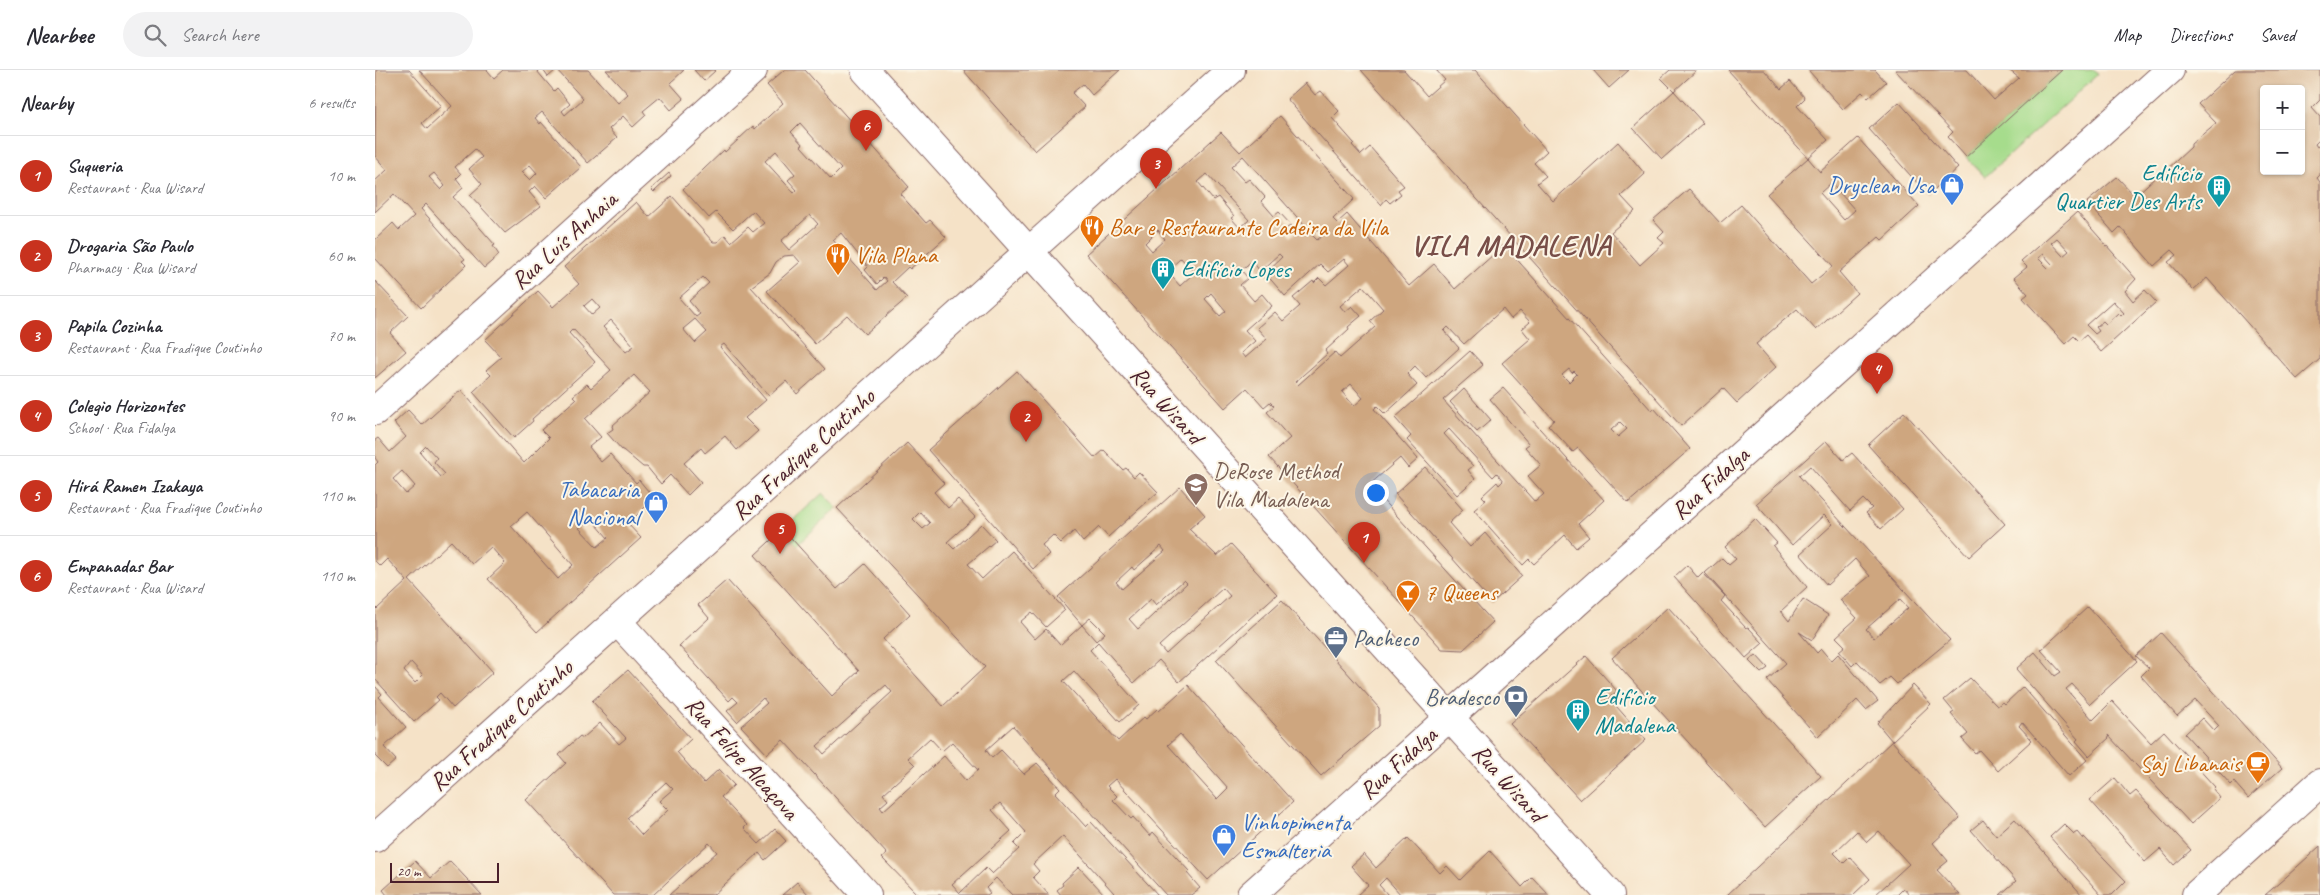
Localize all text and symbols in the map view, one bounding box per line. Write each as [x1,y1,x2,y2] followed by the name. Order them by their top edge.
[123,12,473,57] search box
[25,20,93,50] text: Nearbee
[141,21,169,49] icon: search
[181,23,259,47] text: Search here
[2114,24,2141,46] text: Map
[2169,24,2232,46] text: Directions
[2260,24,2295,46] text: Saved
[2260,85,2305,175] map controls
[2260,85,2305,130] button: +
[20,90,73,116] text: Nearby
[308,93,355,113] text: 6 results
[850,110,882,151] pin: 6
[2260,130,2305,175] button: −
[1140,148,1172,189] pin: 3
[67,154,122,178] text: Suqueria
[2055,158,2204,216] place label: Edifício Quartier Des Arts
[32,166,40,186] text: 1
[328,166,355,186] text: 10 m
[1827,170,1937,200] place label: Dryclean Usa
[1939,172,1965,206] shop icon: Dryclean Usa
[2206,174,2232,208] building icon: Edifício Quartier Des Arts
[67,178,203,198] text: Restaurant · Rua Wisard
[505,183,625,296] street label: Rua Luís Anhaia
[1109,212,1389,242] place label: Bar e Restaurante Cadeira da Vila
[1079,214,1105,248] restaurant icon: Bar e Restaurante Cadeira da Vila
[1411,227,1613,264] district label: VILA MADALENA
[67,234,193,258] text: Drogaria São Paulo
[855,240,939,270] place label: Vila Plana
[825,242,851,276] restaurant icon: Vila Plana
[32,246,40,266] text: 2
[328,246,355,266] text: 60 m
[1181,254,1292,284] place label: Edifício Lopes
[1150,256,1176,290] building icon: Edifício Lopes
[67,258,195,278] text: Pharmacy · Rua Wisard
[67,314,162,338] text: Papila Cozinha
[32,326,40,346] text: 3
[328,326,355,346] text: 70 m
[67,338,261,358] text: Restaurant · Rua Fradique Coutinho
[1861,353,1893,394] pin: 4
[1124,360,1212,453] street label: Rua Wisard
[725,381,882,526] street label: Rua Fradique Coutinho
[67,394,184,418] text: Colegio Horizontes
[1010,401,1042,442] pin: 2
[32,406,40,426] text: 4
[328,406,355,426] text: 90 m
[67,418,175,438] text: School · Rua Fidalga
[1665,439,1756,526] street label: Rua Fidalga
[1213,456,1343,514] place label: DeRose Method Vila Madalena
[1183,472,1209,506] school or university icon: DeRose Method Vila Madalena
[67,474,202,498] text: Hirá Ramen Izakaya
[559,474,643,532] place label: Tabacaria Nacional
[1363,480,1389,506] your location
[33,486,39,506] text: 5
[321,486,355,506] text: 110 m
[643,490,669,524] shop icon: Tabacaria Nacional
[67,498,261,518] text: Restaurant · Rua Fradique Coutinho
[764,513,796,554] pin: 5
[1348,522,1380,563] pin: 1
[67,554,172,578] text: Empanadas Bar
[32,566,40,586] text: 6
[321,566,355,586] text: 110 m
[1425,577,1499,607] place label: 7 Queens
[67,578,203,598] text: Restaurant · Rua Wisard
[1395,579,1421,613] bar icon: 7 Queens
[1353,623,1420,653] place label: Pacheco
[1323,625,1349,659] office icon: Pacheco
[423,652,580,797] street label: Rua Fradique Coutinho
[1425,682,1501,712] place label: Bradesco
[1595,682,1676,740] place label: Edifício Madalena
[1503,684,1529,718] bank icon: Bradesco
[679,690,806,827] street label: Rua Felipe Alcaçova
[1565,698,1591,732] building icon: Edifício Madalena
[1353,719,1444,806] street label: Rua Fidalga
[1466,738,1554,831] street label: Rua Wisard
[2139,748,2244,778] place label: Saj Libanais
[2245,750,2271,784] cafe icon: Saj Libanais
[1241,807,1352,865] place label: Vinhopimenta Esmalteria
[1211,823,1237,857] shop icon: Vinhopimenta Esmalteria
[390,860,499,883] scale bar
[397,863,421,880] text: 20 m

